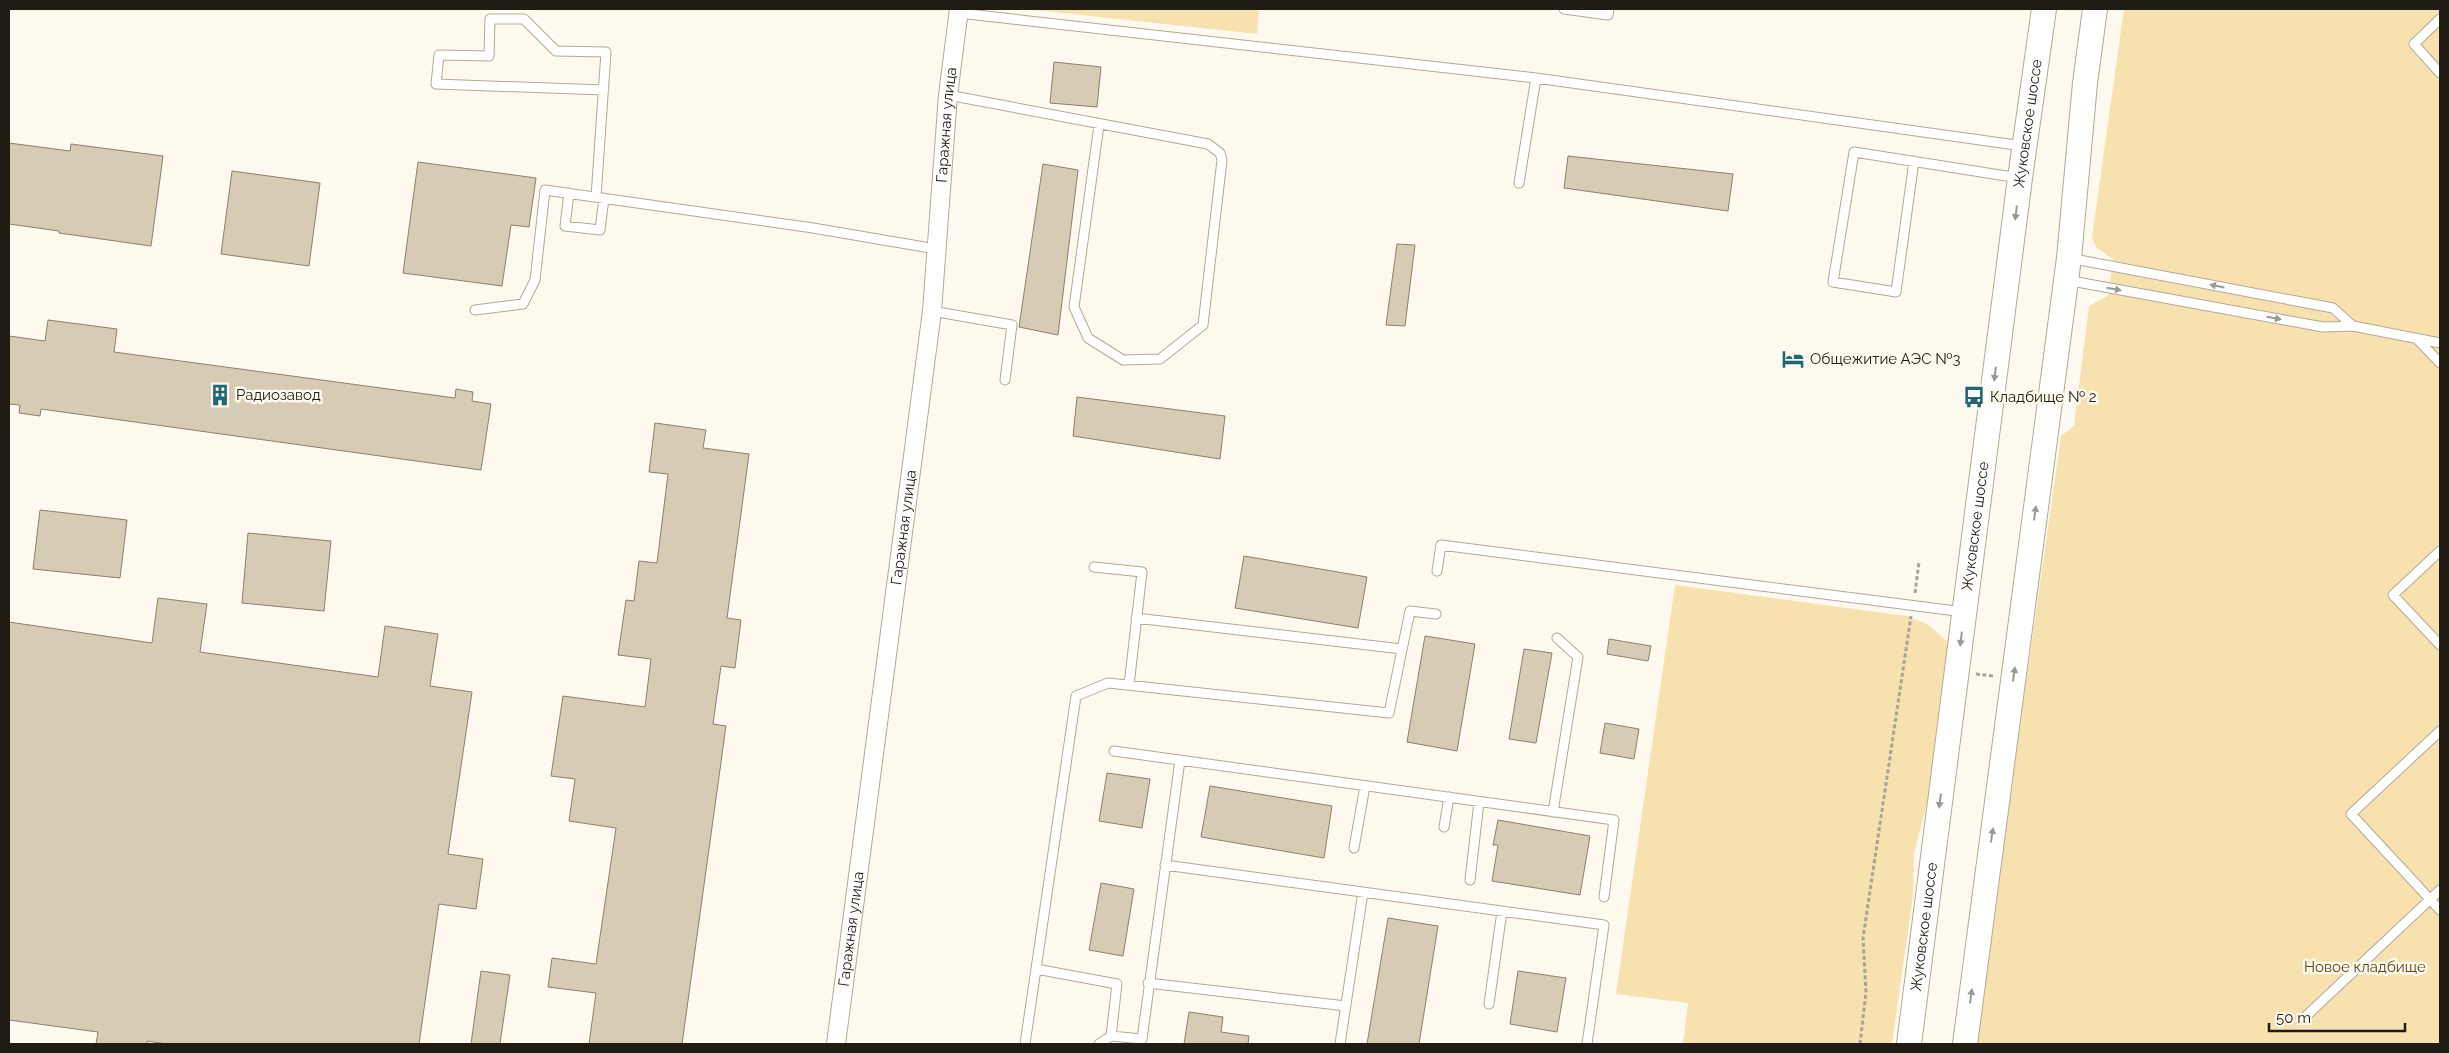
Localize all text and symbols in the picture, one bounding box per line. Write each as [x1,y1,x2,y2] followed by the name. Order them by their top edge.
[2010,58,2046,189] street label: Жуковское шоссе
[933,66,960,183] street label: Гаражная улица
[2011,205,2019,221] one-way arrow
[2208,281,2224,289] one-way arrow
[2106,285,2122,293] one-way arrow
[2266,315,2282,323] one-way arrow
[1780,346,1806,372] hotel icon: Общежитие АЭС №3
[1810,350,1960,368] place label: Общежитие АЭС №3
[1991,366,1999,382] one-way arrow
[207,382,233,408] building icon: Радиозавод
[1961,384,1987,410] bus stop icon: Кладбище № 2
[236,386,321,404] place label: Радиозавод
[1990,388,2097,406] place label: Кладбище № 2
[1958,460,1993,592] street label: Жуковское шоссе
[887,469,920,586] street label: Гаражная улица
[2031,504,2039,520] one-way arrow
[1957,632,1965,648] one-way arrow
[2010,665,2018,681] one-way arrow
[1936,793,1944,809] one-way arrow
[1989,827,1997,843] one-way arrow
[1907,861,1941,993] street label: Жуковское шоссе
[835,870,868,988] street label: Гаражная улица
[2304,958,2426,976] park label: Новое кладбище
[1967,988,1975,1004] one-way arrow
[2269,1000,2405,1032] scale bar
[2276,1009,2311,1027] text: 50 m

